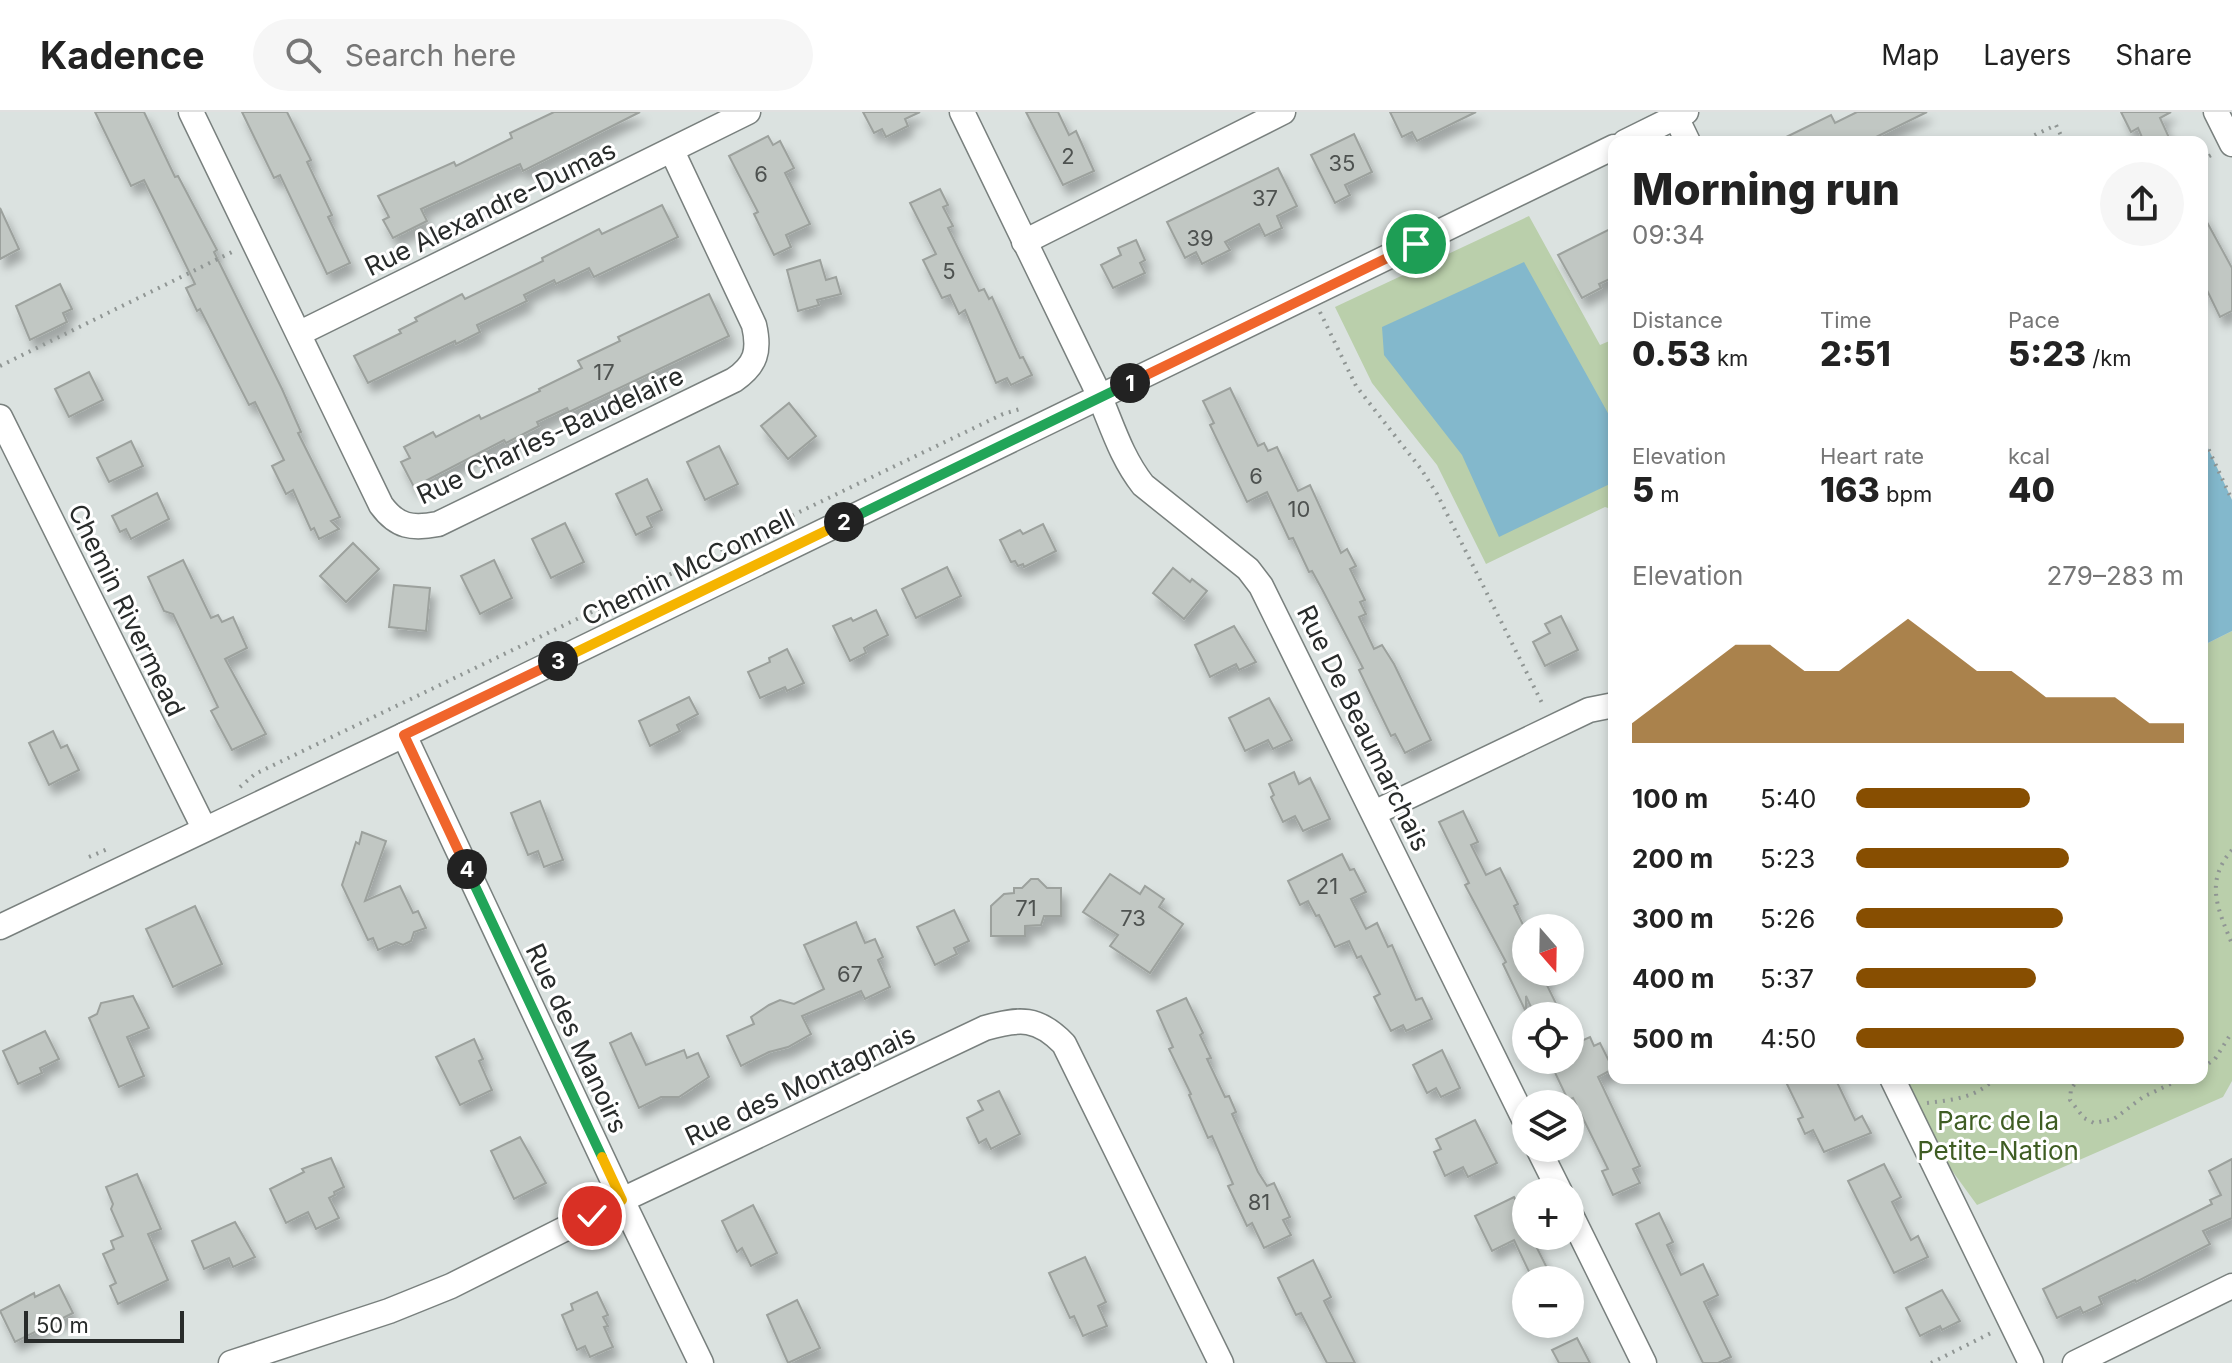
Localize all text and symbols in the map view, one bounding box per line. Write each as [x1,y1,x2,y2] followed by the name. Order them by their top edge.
[253,19,813,91] search box
[40,32,205,78] text: Kadence
[281,33,325,77] icon: search
[345,37,516,73] text: Search here
[1881,38,1939,72] text: Map
[1983,38,2071,72] text: Layers
[2115,38,2192,72] text: Share
[360,134,620,282] street label: Rue Alexandre-Dumas
[1061,143,1075,169] house number: 2
[1329,150,1355,176] house number: 35
[754,161,768,187] house number: 6
[1632,162,1900,216] text: Morning run
[2100,162,2184,246] button: share
[1252,185,1278,211] house number: 37
[1382,210,1450,278] pin
[1632,219,1705,250] text: 09:34
[1394,222,1438,266] icon: arrive
[1186,225,1214,251] house number: 39
[942,258,956,284] house number: 5
[1632,307,1723,333] text: Distance
[1820,307,1872,333] text: Time
[2008,307,2060,333] text: Pace
[1632,333,1711,374] text: 0.53
[1820,333,1891,374] text: 2:51
[2008,333,2086,374] text: 5:23
[1711,345,1748,371] text: km
[2086,345,2132,371] text: /km
[593,359,615,385] house number: 17
[412,360,688,510] street label: Rue Charles-Baudelaire
[1110,363,1150,403] pin: 1
[1125,370,1135,396] text: 1
[1632,443,1726,469] text: Elevation
[1820,443,1924,469] text: Heart rate
[2008,443,2050,469] text: kcal
[1249,463,1263,489] house number: 6
[1632,469,1654,510] text: 5
[1820,469,1880,510] text: 163
[2008,469,2055,510] text: 40
[1654,481,1680,507] text: m
[1880,481,1932,507] text: bpm
[1288,496,1310,522] house number: 10
[62,499,192,721] street label: Chemin Rivermead
[577,502,799,632] street label: Chemin McConnell
[824,502,864,542] pin: 2
[837,509,851,535] text: 2
[1632,560,1743,591] text: Elevation
[2046,560,2184,591] text: 279–283 m
[1291,600,1437,856] street label: Rue De Beaumarchais
[538,641,578,681] pin: 3
[551,648,565,674] text: 3
[1632,783,1708,814] text: 100 m
[1760,783,1817,814] text: 5:40
[1632,843,1713,874] text: 200 m
[1760,843,1815,874] text: 5:23
[447,849,487,889] pin: 4
[460,856,474,882] text: 4
[1316,873,1338,899] house number: 21
[1015,895,1037,921] house number: 71
[1632,903,1714,934] text: 300 m
[1760,903,1815,934] text: 5:26
[1120,905,1146,931] house number: 73
[1512,914,1584,986] north arrow
[1512,914,1584,1338] map controls
[520,938,634,1138] street label: Rue des Manoirs
[837,961,863,987] house number: 67
[1632,963,1715,994] text: 400 m
[1760,963,1814,994] text: 5:37
[1512,1002,1584,1074] button: locate
[680,1018,920,1152] street label: Rue des Montagnais
[1632,1023,1714,1054] text: 500 m
[1760,1023,1817,1054] text: 4:50
[1512,1090,1584,1162] button: layers
[1917,1105,2079,1166] park label: Parc de la Petite-Nation
[1512,1178,1584,1250] button: +
[558,1182,626,1250] pin
[1248,1189,1270,1215] house number: 81
[570,1194,614,1238] icon: check
[1512,1266,1584,1338] button: −
[24,1307,184,1343] scale bar
[36,1312,89,1338] text: 50 m

